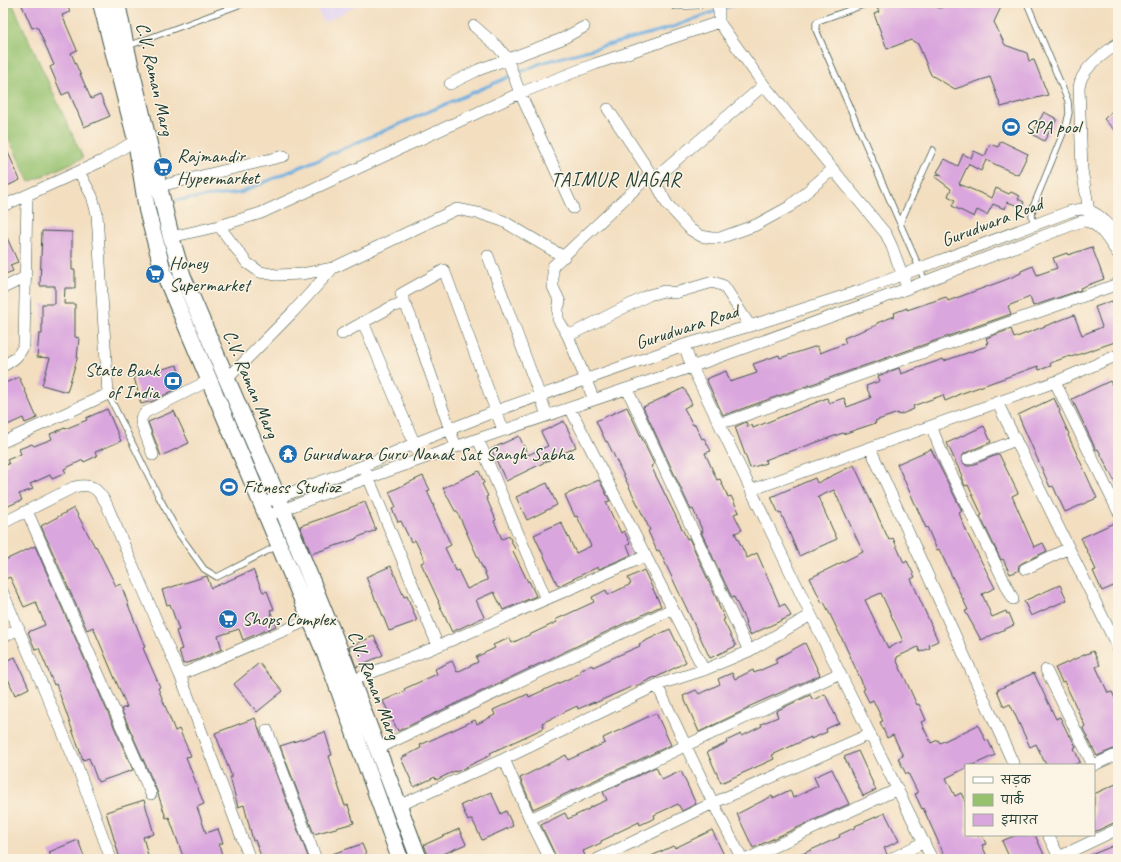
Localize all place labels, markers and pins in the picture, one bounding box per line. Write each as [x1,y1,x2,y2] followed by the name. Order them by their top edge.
[1025,115,1084,139] place label: SPA pool
[1000,116,1022,138] sports icon: SPA pool
[177,144,261,190] place label: Rajmandir Hypermarket
[152,156,174,178] supermarket icon: Rajmandir Hypermarket
[169,251,252,297] place label: Honey Supermarket
[144,263,166,285] supermarket icon: Honey Supermarket
[85,358,161,404] place label: State Bank of India
[162,370,184,392] bank icon: State Bank of India
[302,442,576,466] place label: Gurudwara Guru Nanak Sat Sangh Sabha
[277,443,299,465] temple icon: Gurudwara Guru Nanak Sat Sangh Sabha
[243,475,342,499] place label: Fitness Studioz
[218,476,240,498] sports icon: Fitness Studioz
[242,607,336,631] place label: Shops Complex
[217,608,239,630] supermarket icon: Shops Complex

